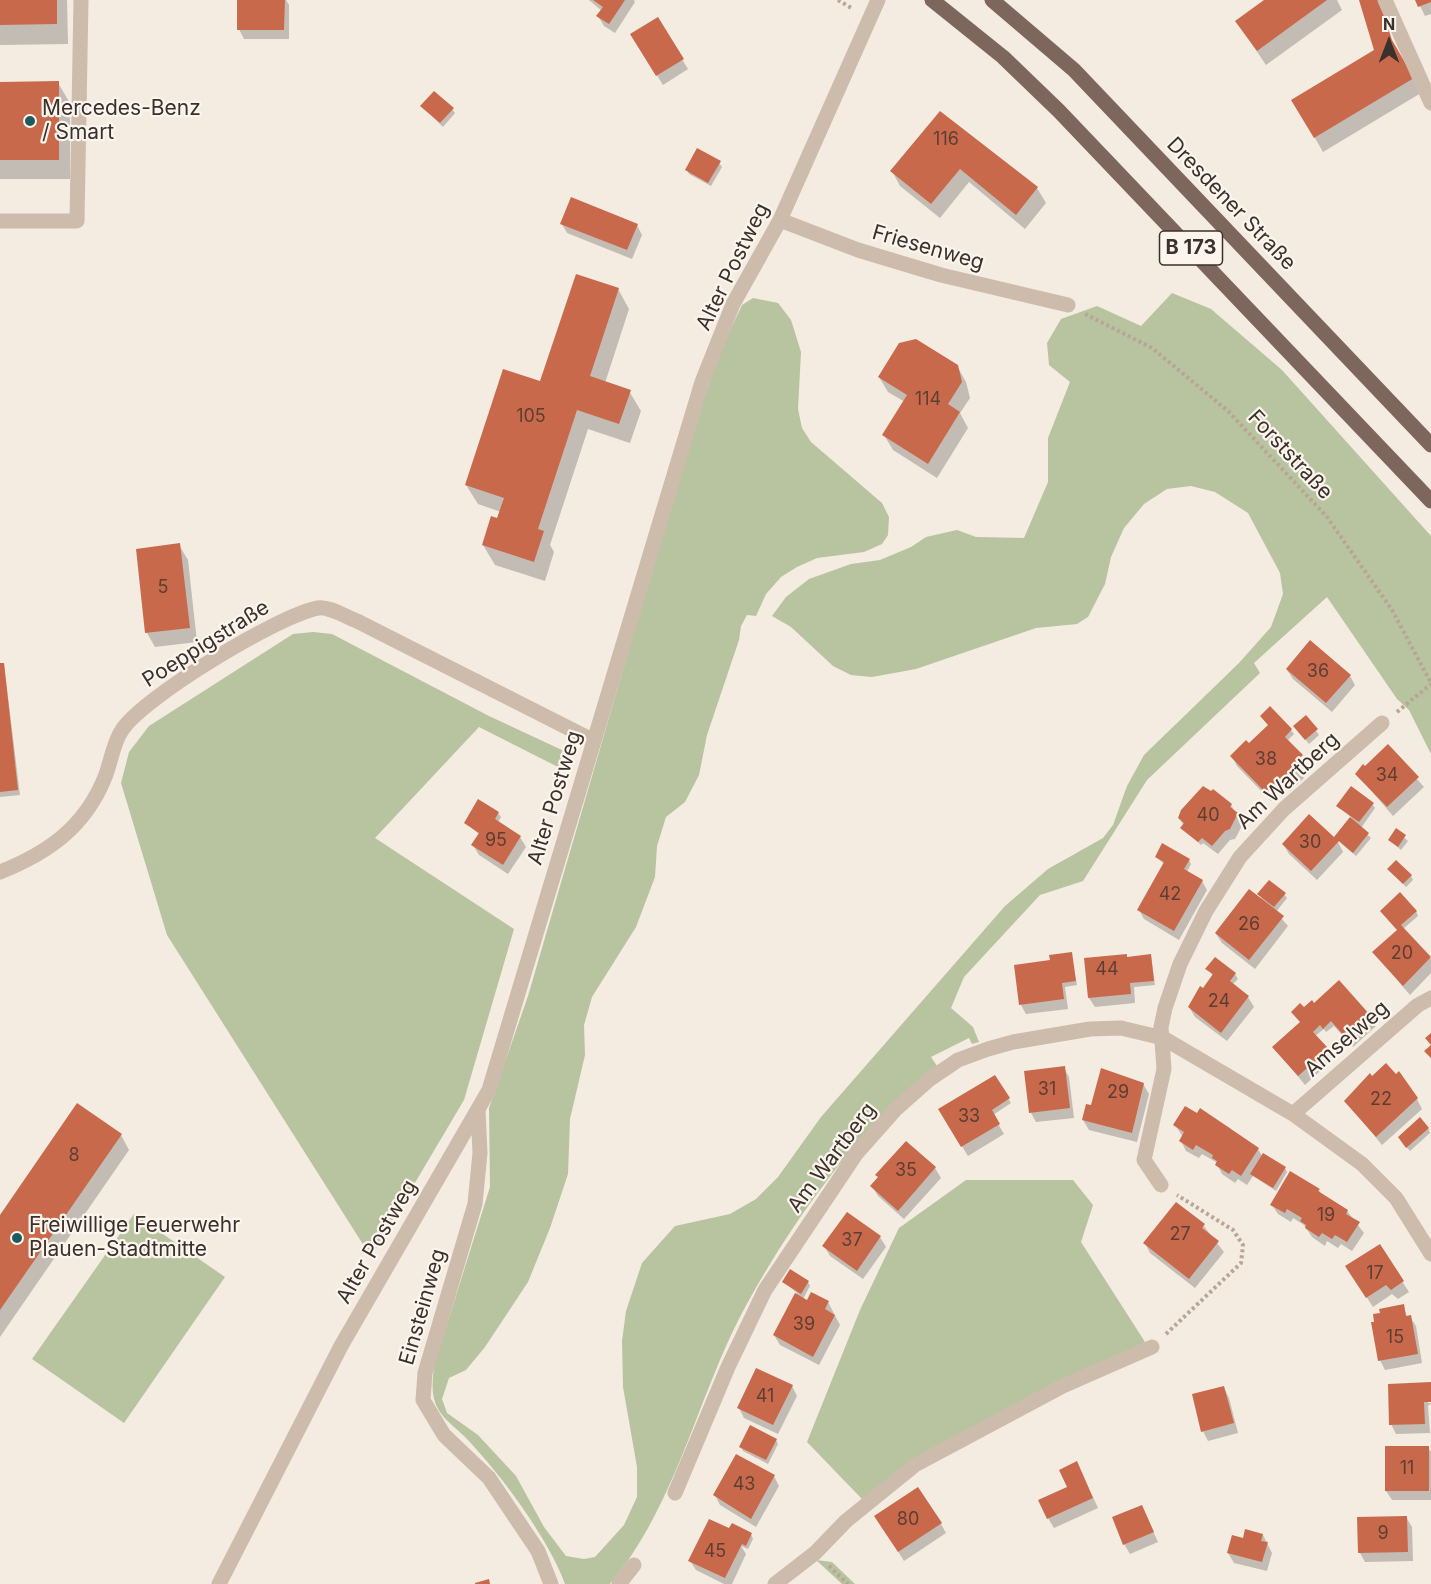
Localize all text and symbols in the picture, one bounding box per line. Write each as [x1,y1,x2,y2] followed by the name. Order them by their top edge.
[1359,12,1419,72] north arrow
[1383,14,1395,34] text: N
[42,96,201,146] place label: Mercedes-Benz / Smart
[23,114,37,128] marker: Mercedes-Benz / Smart
[933,129,959,151] house number: 116
[1161,132,1301,276] street label: Dresdener Straße
[691,199,775,335] street label: Alter Postweg
[869,220,987,276] street label: Friesenweg
[1160,231,1222,265] road number: B 173
[915,389,941,411] house number: 114
[1242,405,1338,505] street label: Forststraße
[516,406,546,428] house number: 105
[158,577,168,599] house number: 5
[138,595,274,693] street label: Poeppigstraße
[1307,661,1329,683] house number: 36
[1232,727,1344,835] street label: Am Wartberg
[523,728,587,868] street label: Alter Postweg
[1255,749,1277,771] house number: 38
[1376,765,1398,787] house number: 34
[1197,805,1219,827] house number: 40
[485,830,507,852] house number: 95
[1299,832,1321,854] house number: 30
[1159,884,1181,906] house number: 42
[1238,914,1260,936] house number: 26
[1391,943,1413,965] house number: 20
[1095,959,1119,981] house number: 44
[1208,991,1230,1013] house number: 24
[1300,996,1394,1082] street label: Amselweg
[1038,1079,1056,1101] house number: 31
[1107,1082,1129,1104] house number: 29
[1370,1089,1392,1111] house number: 22
[783,1098,881,1218] street label: Am Wartberg
[958,1106,980,1128] house number: 33
[68,1145,80,1167] house number: 8
[895,1160,917,1182] house number: 35
[331,1176,423,1308] street label: Alter Postweg
[1317,1205,1335,1227] house number: 19
[29,1213,240,1263] place label: Freiwillige Feuerwehr Plauen-Stadtmitte
[1169,1224,1191,1246] house number: 27
[841,1230,863,1252] house number: 37
[10,1231,24,1245] marker: Freiwillige Feuerwehr Plauen-Stadtmitte
[394,1246,452,1368] street label: Einsteinweg
[1366,1263,1384,1285] house number: 17
[793,1314,815,1336] house number: 39
[1386,1327,1404,1349] house number: 15
[756,1386,774,1408] house number: 41
[1400,1458,1414,1480] house number: 11
[733,1474,755,1496] house number: 43
[897,1509,919,1531] house number: 80
[1377,1523,1389,1545] house number: 9
[704,1541,726,1563] house number: 45

